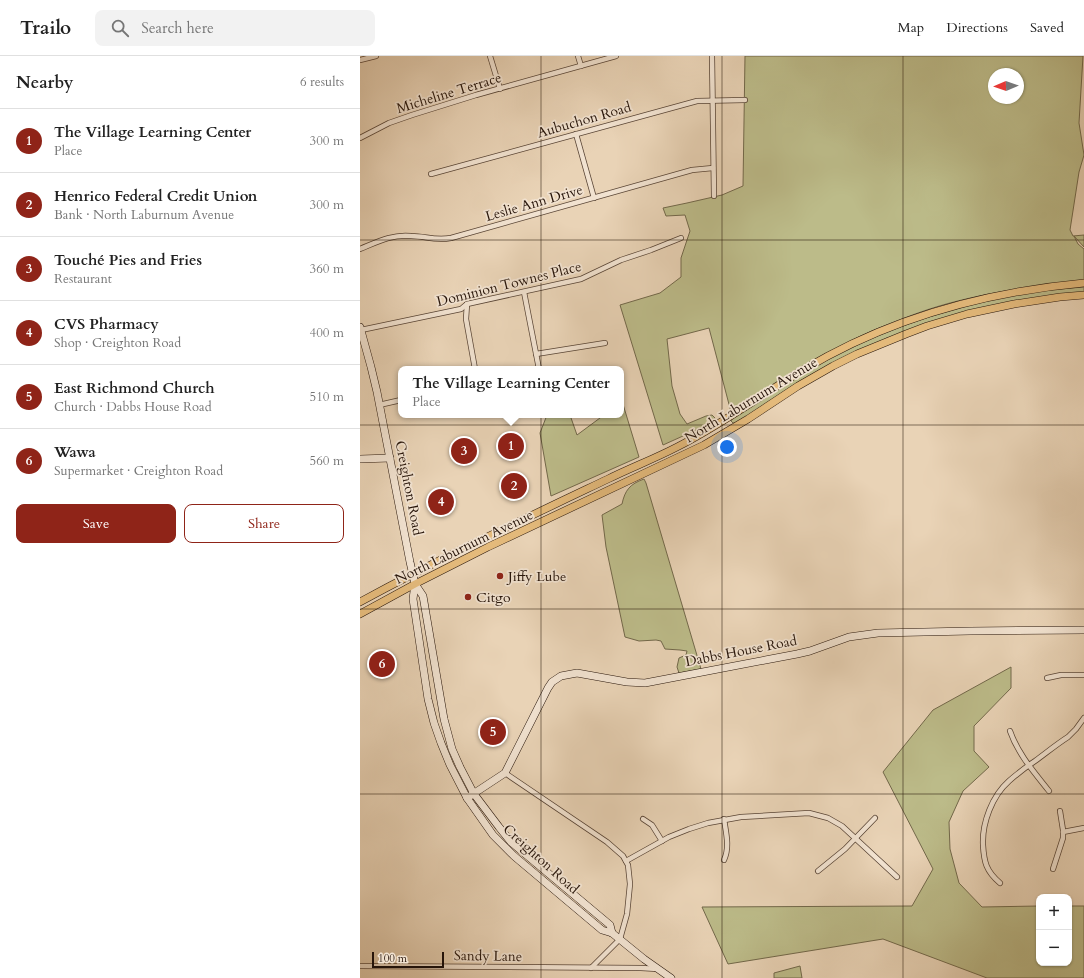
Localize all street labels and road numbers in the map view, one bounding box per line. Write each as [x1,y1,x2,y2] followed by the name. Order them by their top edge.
[394,68,504,118] street label: Micheline Terrace
[535,97,634,142] street label: Aubuchon Road
[483,180,585,226] street label: Leslie Ann Drive
[435,257,583,311] street label: Dominion Townes Place
[681,353,821,447] street label: North Laburnum Avenue
[391,439,428,538] street label: Creighton Road
[392,505,536,589] street label: North Laburnum Avenue
[684,631,799,671] street label: Dabbs House Road
[499,820,583,899] street label: Creighton Road
[454,946,522,966] street label: Sandy Lane

